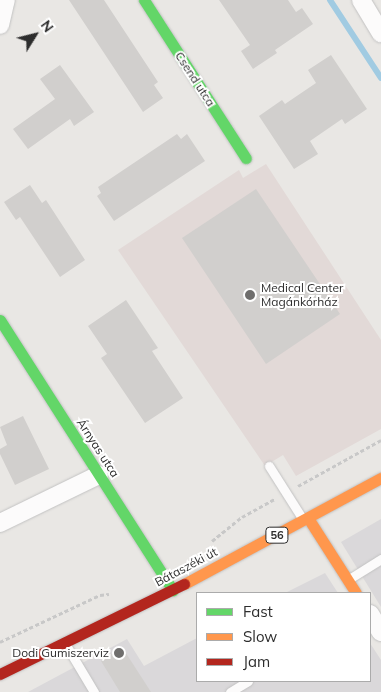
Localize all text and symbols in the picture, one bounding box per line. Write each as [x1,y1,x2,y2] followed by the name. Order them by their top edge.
[10,10,60,60] north arrow
[37,17,58,36] text: N
[172,49,218,109] street label: Csend utca
[261,281,343,309] place label: Medical Center Magánkórház
[243,288,257,302] marker: Medical Center Magánkórház
[74,416,122,480] street label: Árnyas utca
[264,526,290,544] road number: 56
[152,545,220,589] street label: Bátaszéki út
[196,592,371,682] legend
[243,602,273,621] text: Fast
[243,627,277,646] text: Slow
[12,646,109,660] place label: Dodi Gumiszerviz
[113,647,125,659] marker: Dodi Gumiszerviz
[243,652,270,671] text: Jam

